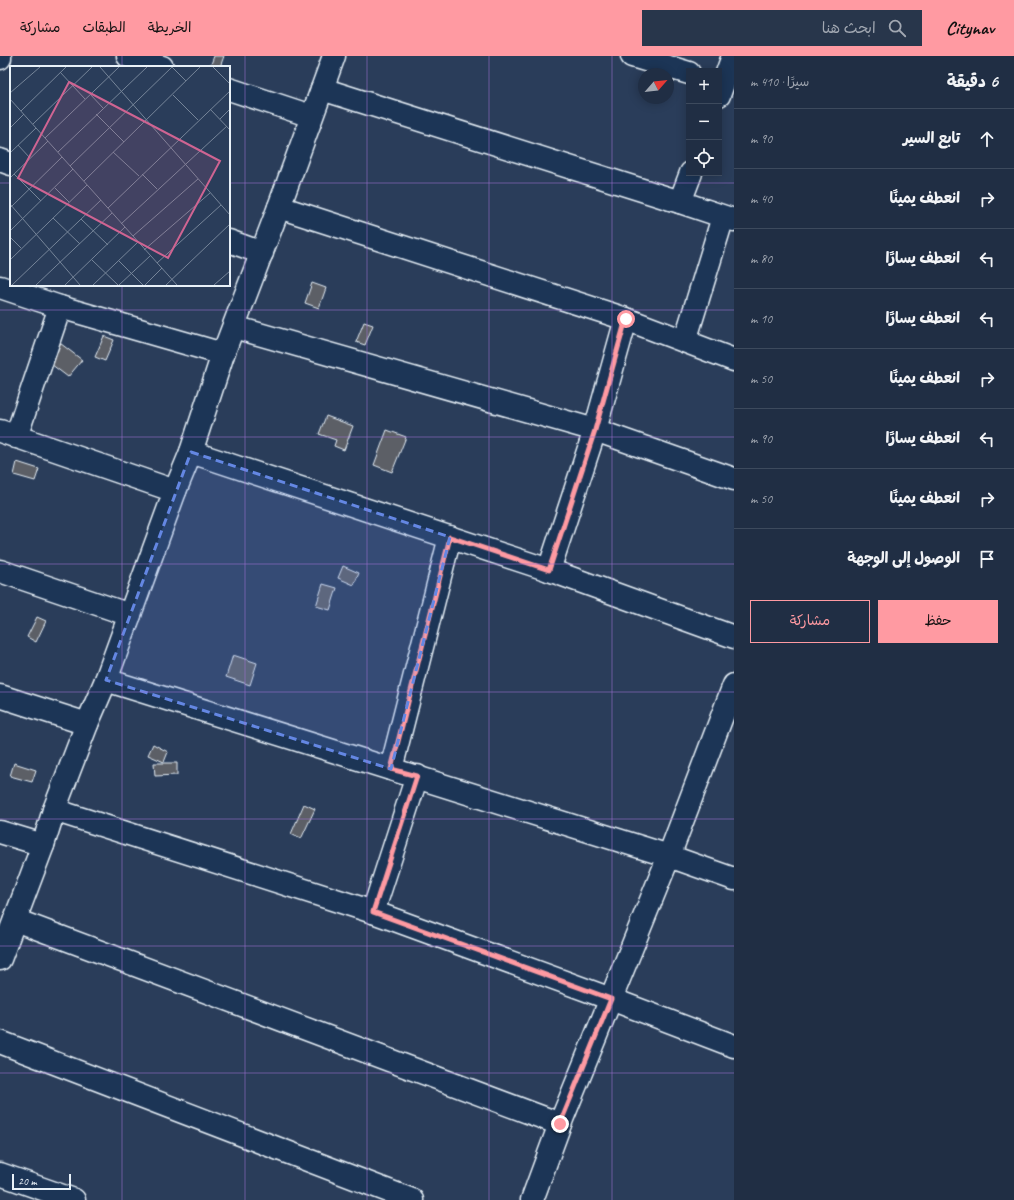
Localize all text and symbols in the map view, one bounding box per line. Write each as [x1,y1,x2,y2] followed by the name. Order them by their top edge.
[642,10,922,46] search box
[946,16,994,40] text: Citynav
[886,17,908,39] icon: search
[20,19,60,36] text: مشاركة
[82,19,126,36] text: الطبقات
[148,19,191,36] text: الخريطة
[822,19,876,38] text: ابحث هنا
[10,66,230,286] inset map
[638,68,674,104] north arrow
[686,68,722,176] map controls
[686,68,722,104] button: +
[947,71,998,92] text: 6 دقيقة
[750,74,809,90] text: سيرًا · 410 m
[686,104,722,140] button: −
[976,128,998,150] icon: ahead
[903,129,960,148] text: تابع السير
[750,131,772,147] text: 90 m
[686,140,722,176] button: locate
[976,188,998,210] icon: right
[889,189,960,208] text: انعطف يمينًا
[750,191,772,207] text: 40 m
[976,248,998,270] icon: left
[885,249,960,268] text: انعطف يسارًا
[750,251,772,267] text: 80 m
[976,308,998,330] icon: left
[885,309,960,328] text: انعطف يسارًا
[617,310,635,328] route start
[750,311,772,327] text: 10 m
[976,368,998,390] icon: right
[889,369,960,388] text: انعطف يمينًا
[750,371,772,387] text: 50 m
[976,428,998,450] icon: left
[885,429,960,448] text: انعطف يسارًا
[750,431,772,447] text: 90 m
[976,488,998,510] icon: right
[889,489,960,508] text: انعطف يمينًا
[750,491,772,507] text: 50 m
[976,548,998,570] icon: arrive
[847,549,960,568] text: الوصول إلى الوجهة
[750,600,870,643] button: مشاركة
[878,600,998,643] button: حفظ
[551,1115,569,1133] route end
[12,1172,71,1191] scale bar
[18,1174,37,1188] text: 20 m

